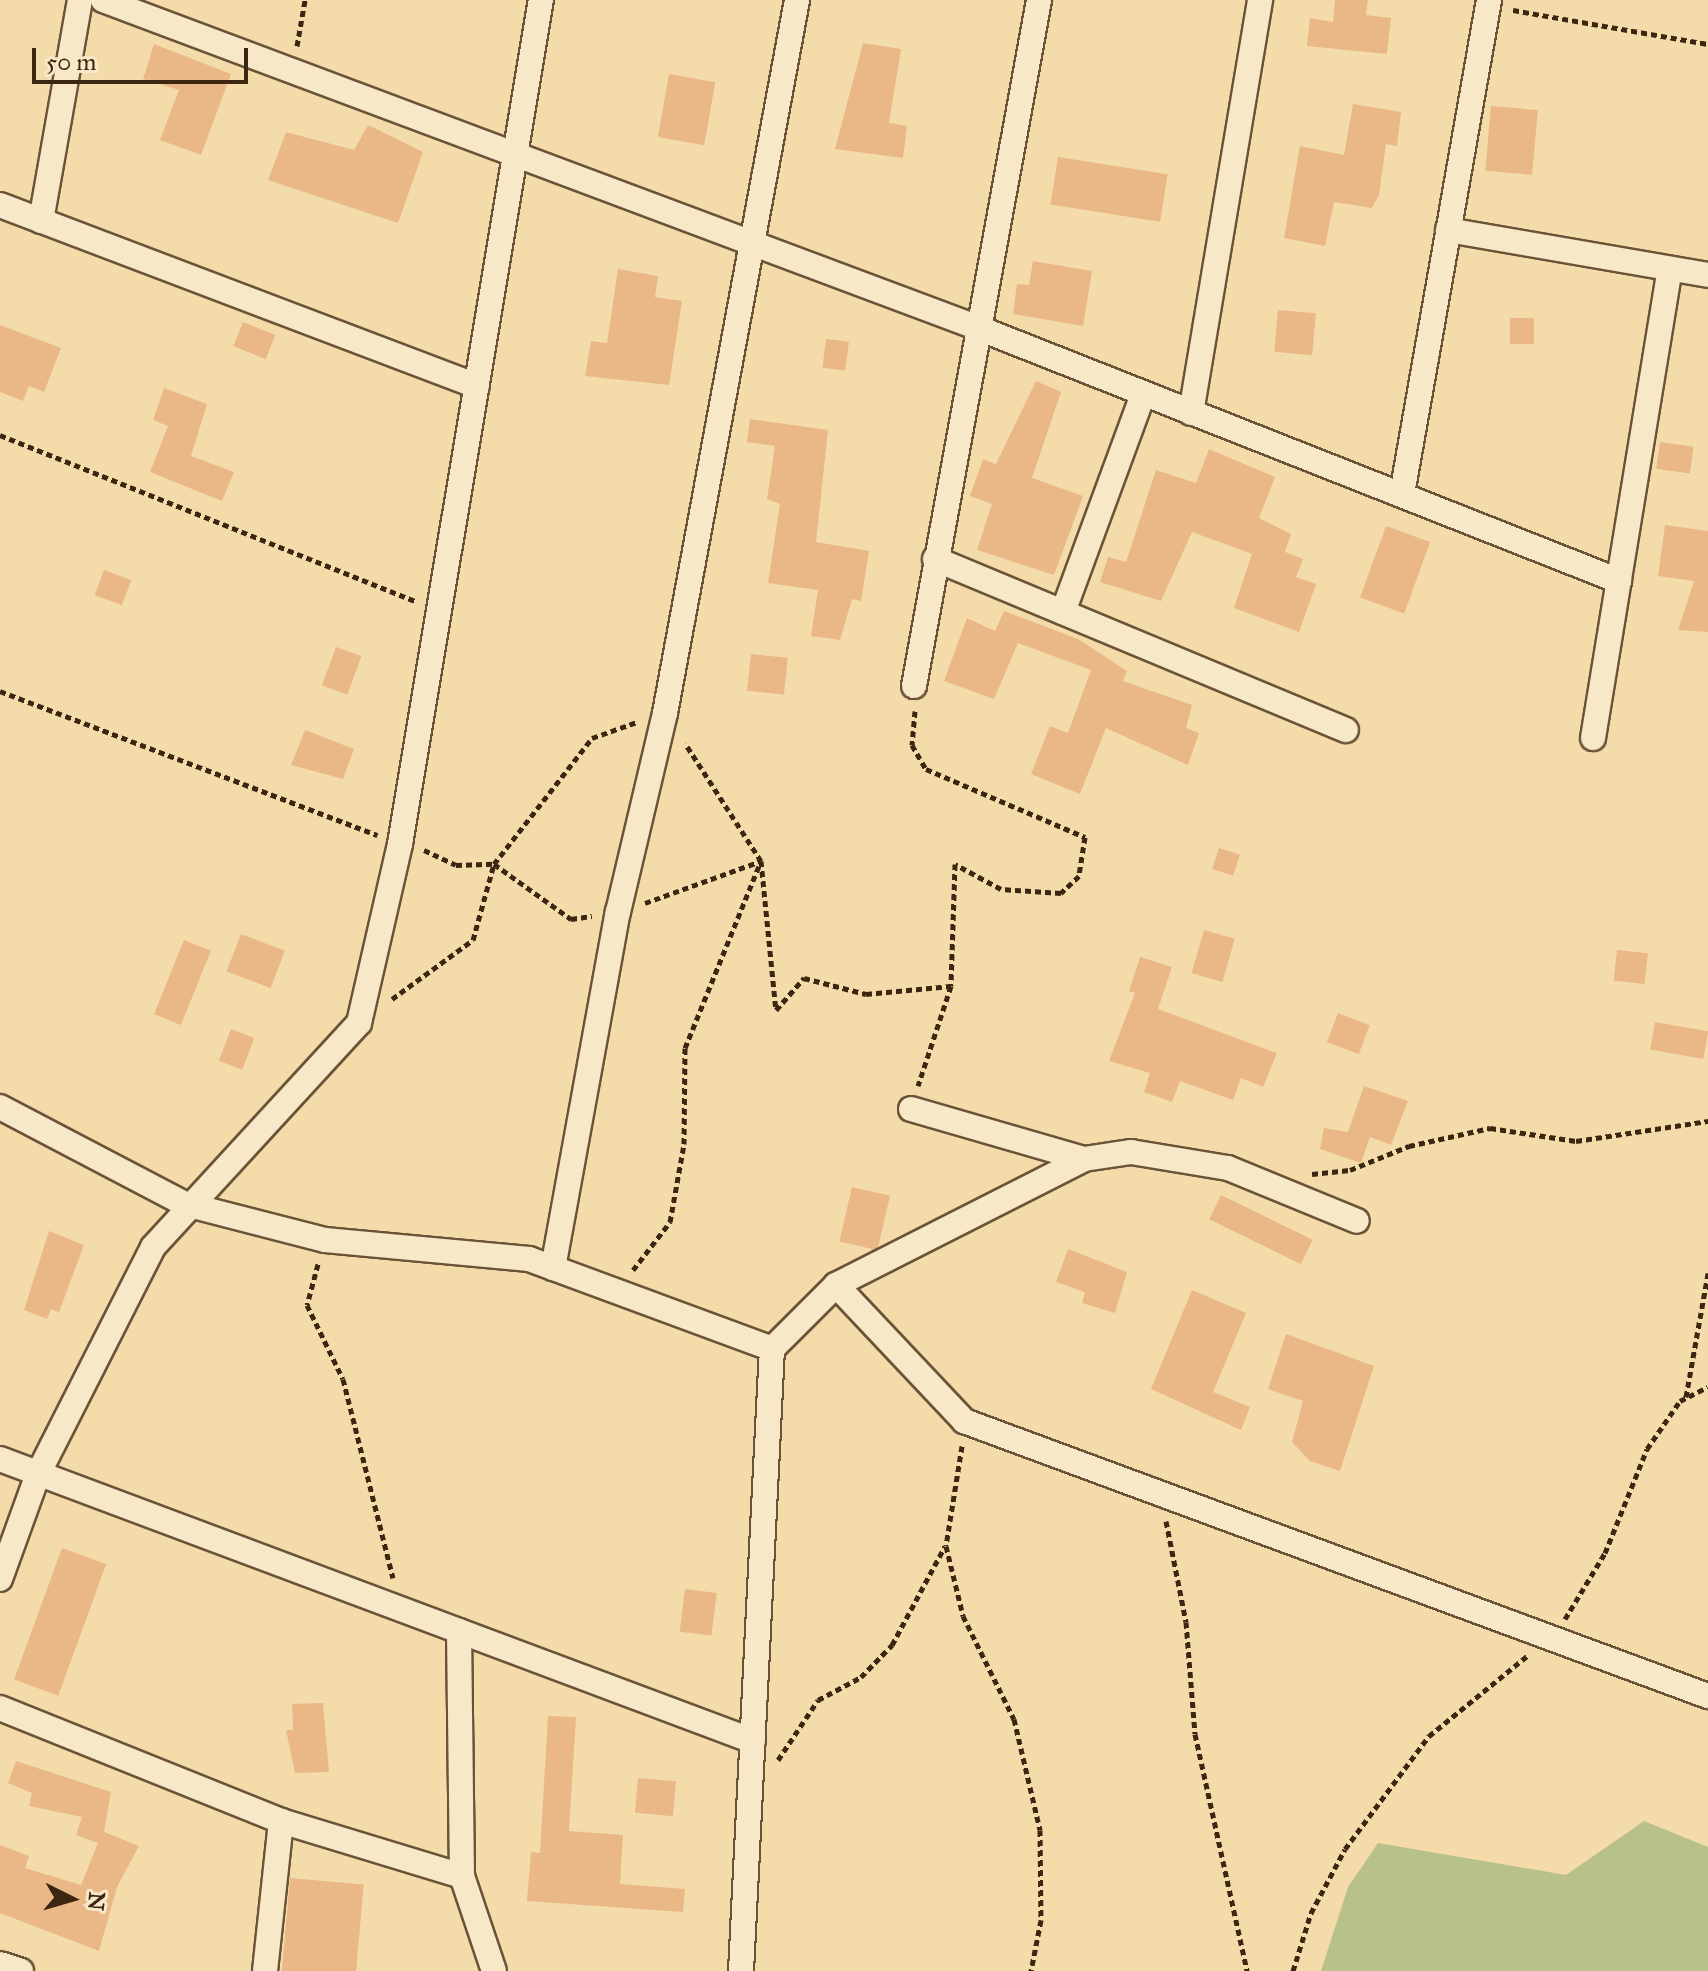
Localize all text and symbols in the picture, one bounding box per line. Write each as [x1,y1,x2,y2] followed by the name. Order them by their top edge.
[36,32,252,82] scale bar
[46,47,96,77] text: 50 m
[32,1859,112,1939] north arrow
[82,1891,111,1912] text: N

